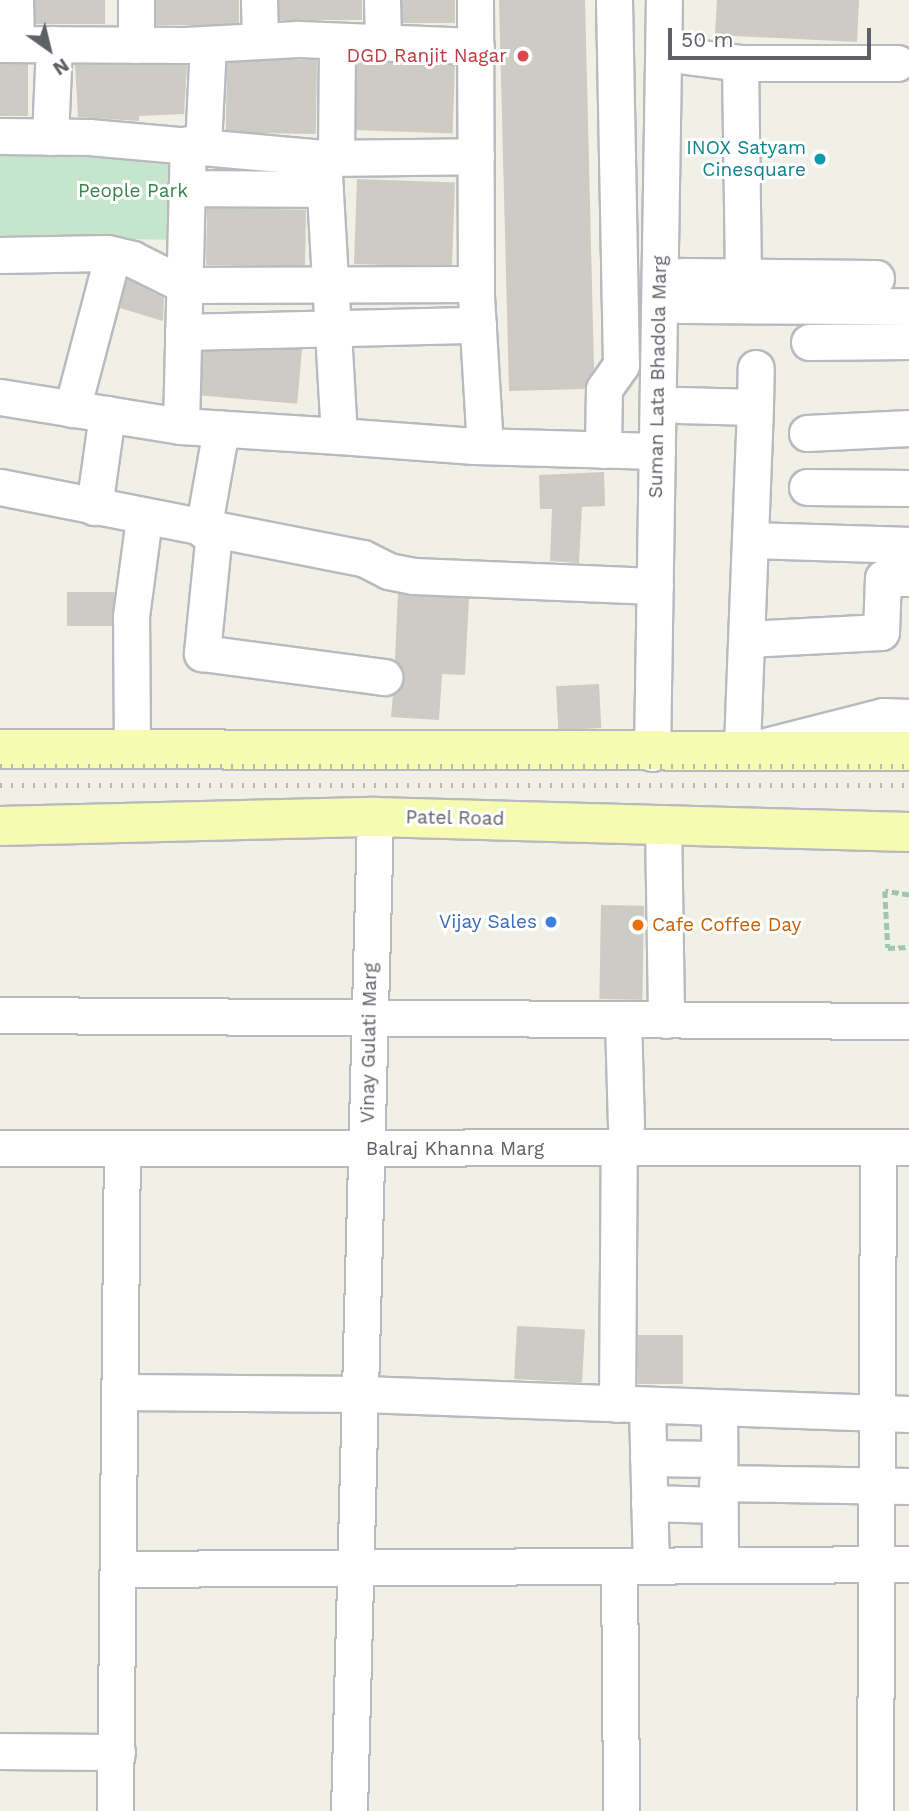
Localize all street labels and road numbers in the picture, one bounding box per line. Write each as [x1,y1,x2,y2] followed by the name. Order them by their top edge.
[644,255,672,499] street label: Suman Lata Bhadola Marg
[405,806,505,830] street label: Patel Road
[356,962,382,1124] street label: Vinay Gulati Marg
[366,1138,544,1160] street label: Balraj Khanna Marg

